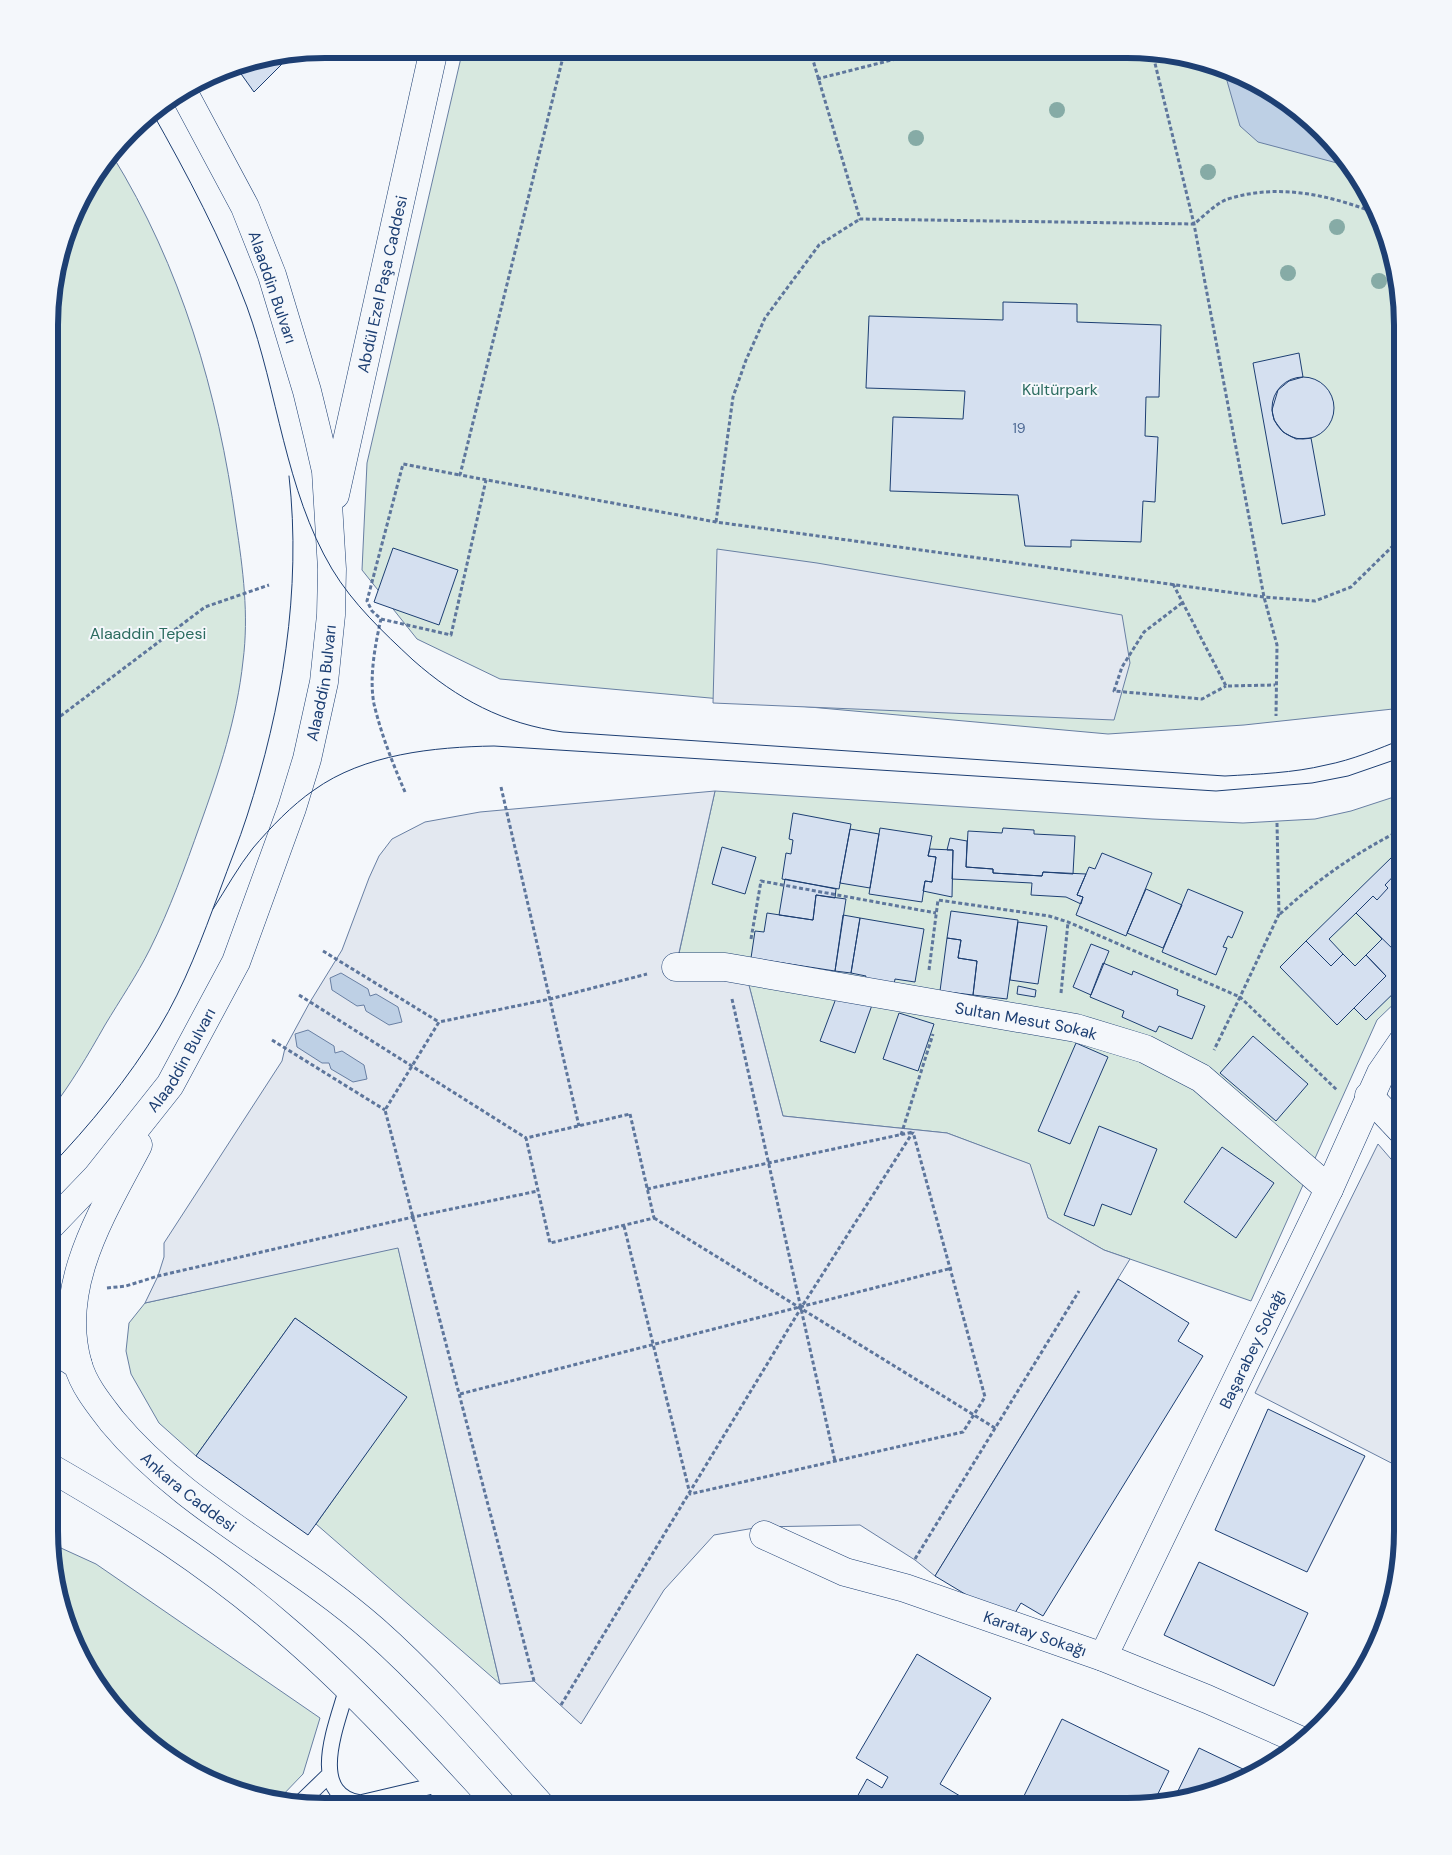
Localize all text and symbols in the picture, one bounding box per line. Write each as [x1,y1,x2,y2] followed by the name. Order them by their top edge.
[352,194,412,375] street label: Abdül Ezel Paşa Caddesi
[243,228,302,346] street label: Alaaddin Bulvarı
[1022,379,1098,400] park label: Kültürpark
[1012,419,1026,437] house number: 19
[90,623,206,644] park label: Alaaddin Tepesi
[301,624,341,743] street label: Alaaddin Bulvarı
[953,997,1100,1045] street label: Sultan Mesut Sokak
[143,1004,220,1117] street label: Alaaddin Bulvarı
[1214,1286,1290,1412] street label: Başarabey Sokağı
[136,1448,240,1537] street label: Ankara Caddesi
[981,1606,1089,1662] street label: Karatay Sokağı

